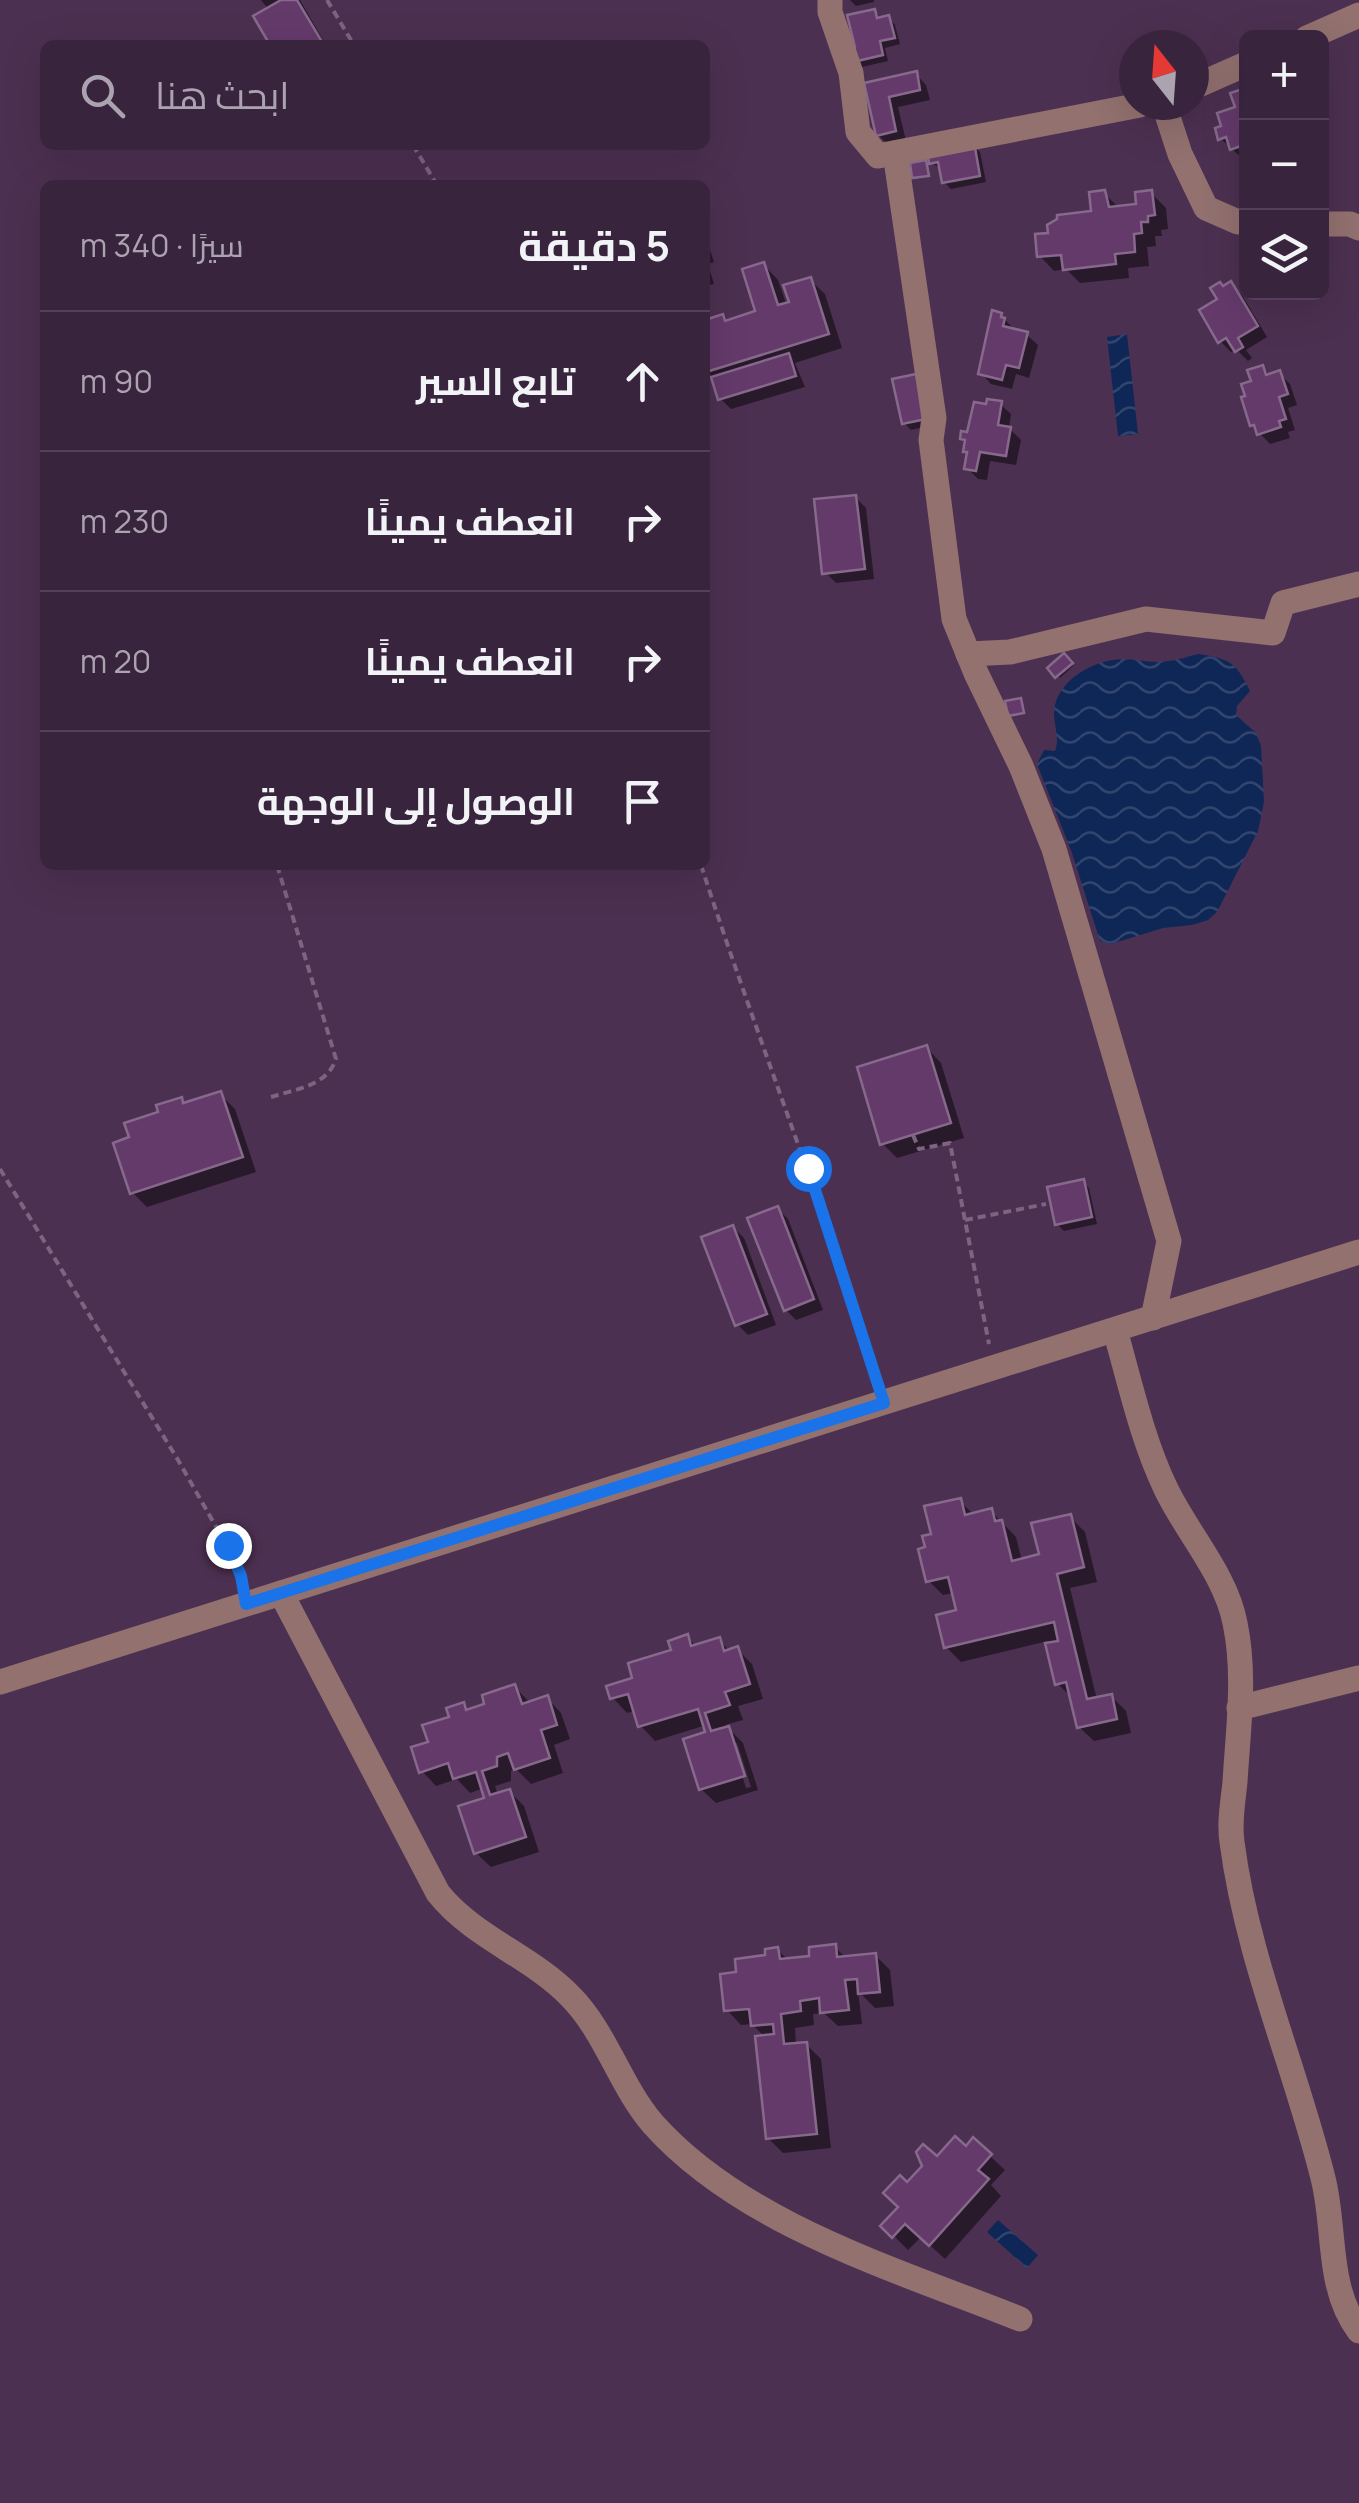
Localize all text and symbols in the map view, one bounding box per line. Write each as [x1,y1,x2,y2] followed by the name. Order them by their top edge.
[1119,30,1209,120] north arrow
[1239,30,1329,300] map controls
[1239,30,1329,120] button: +
[40,40,710,150] search box
[75,68,130,123] icon: search
[155,68,290,120] text: ابحث هنا
[1239,120,1329,210] button: −
[1239,210,1329,300] button: layers
[518,216,670,274] text: 5 دقيقة
[80,223,244,267] text: سيرًا · 340 m
[416,354,575,406] text: تابع السير
[615,354,670,409] icon: ahead
[80,359,153,403] text: 90 m
[365,494,575,546] text: انعطف يمينًا
[615,494,670,549] icon: right
[80,499,169,543] text: 230 m
[365,634,575,686] text: انعطف يمينًا
[615,634,670,689] icon: right
[80,639,151,683] text: 20 m
[257,774,575,826] text: الوصول إلى الوجهة
[615,774,670,829] icon: arrive
[786,1146,832,1192] route start
[206,1523,252,1569] route end

